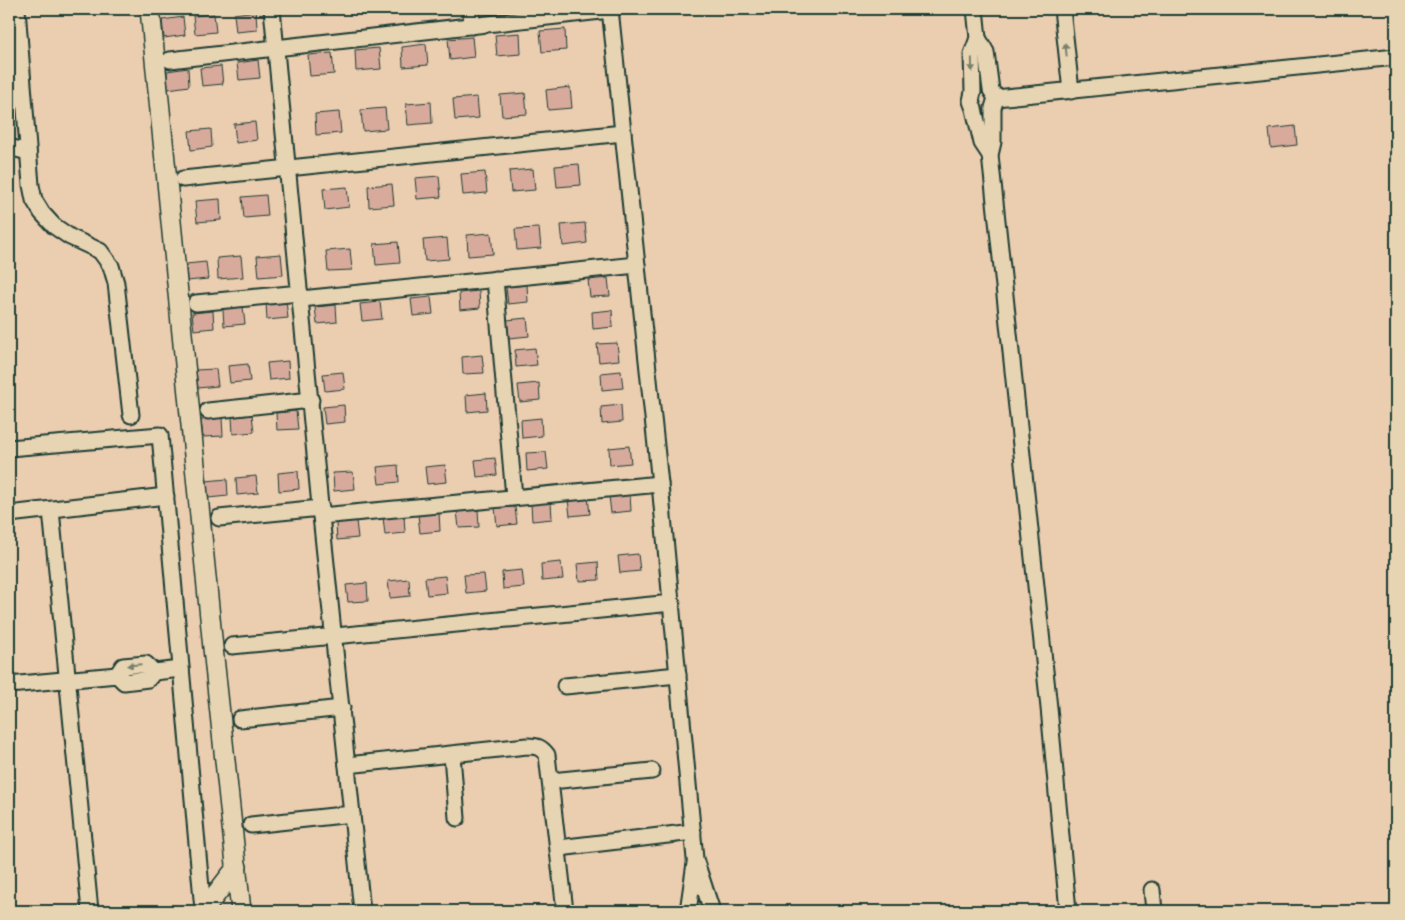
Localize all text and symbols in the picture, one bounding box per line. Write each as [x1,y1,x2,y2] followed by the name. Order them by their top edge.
[1062,41,1070,57] one-way arrow
[969,57,977,73] one-way arrow
[126,661,142,669] one-way arrow

